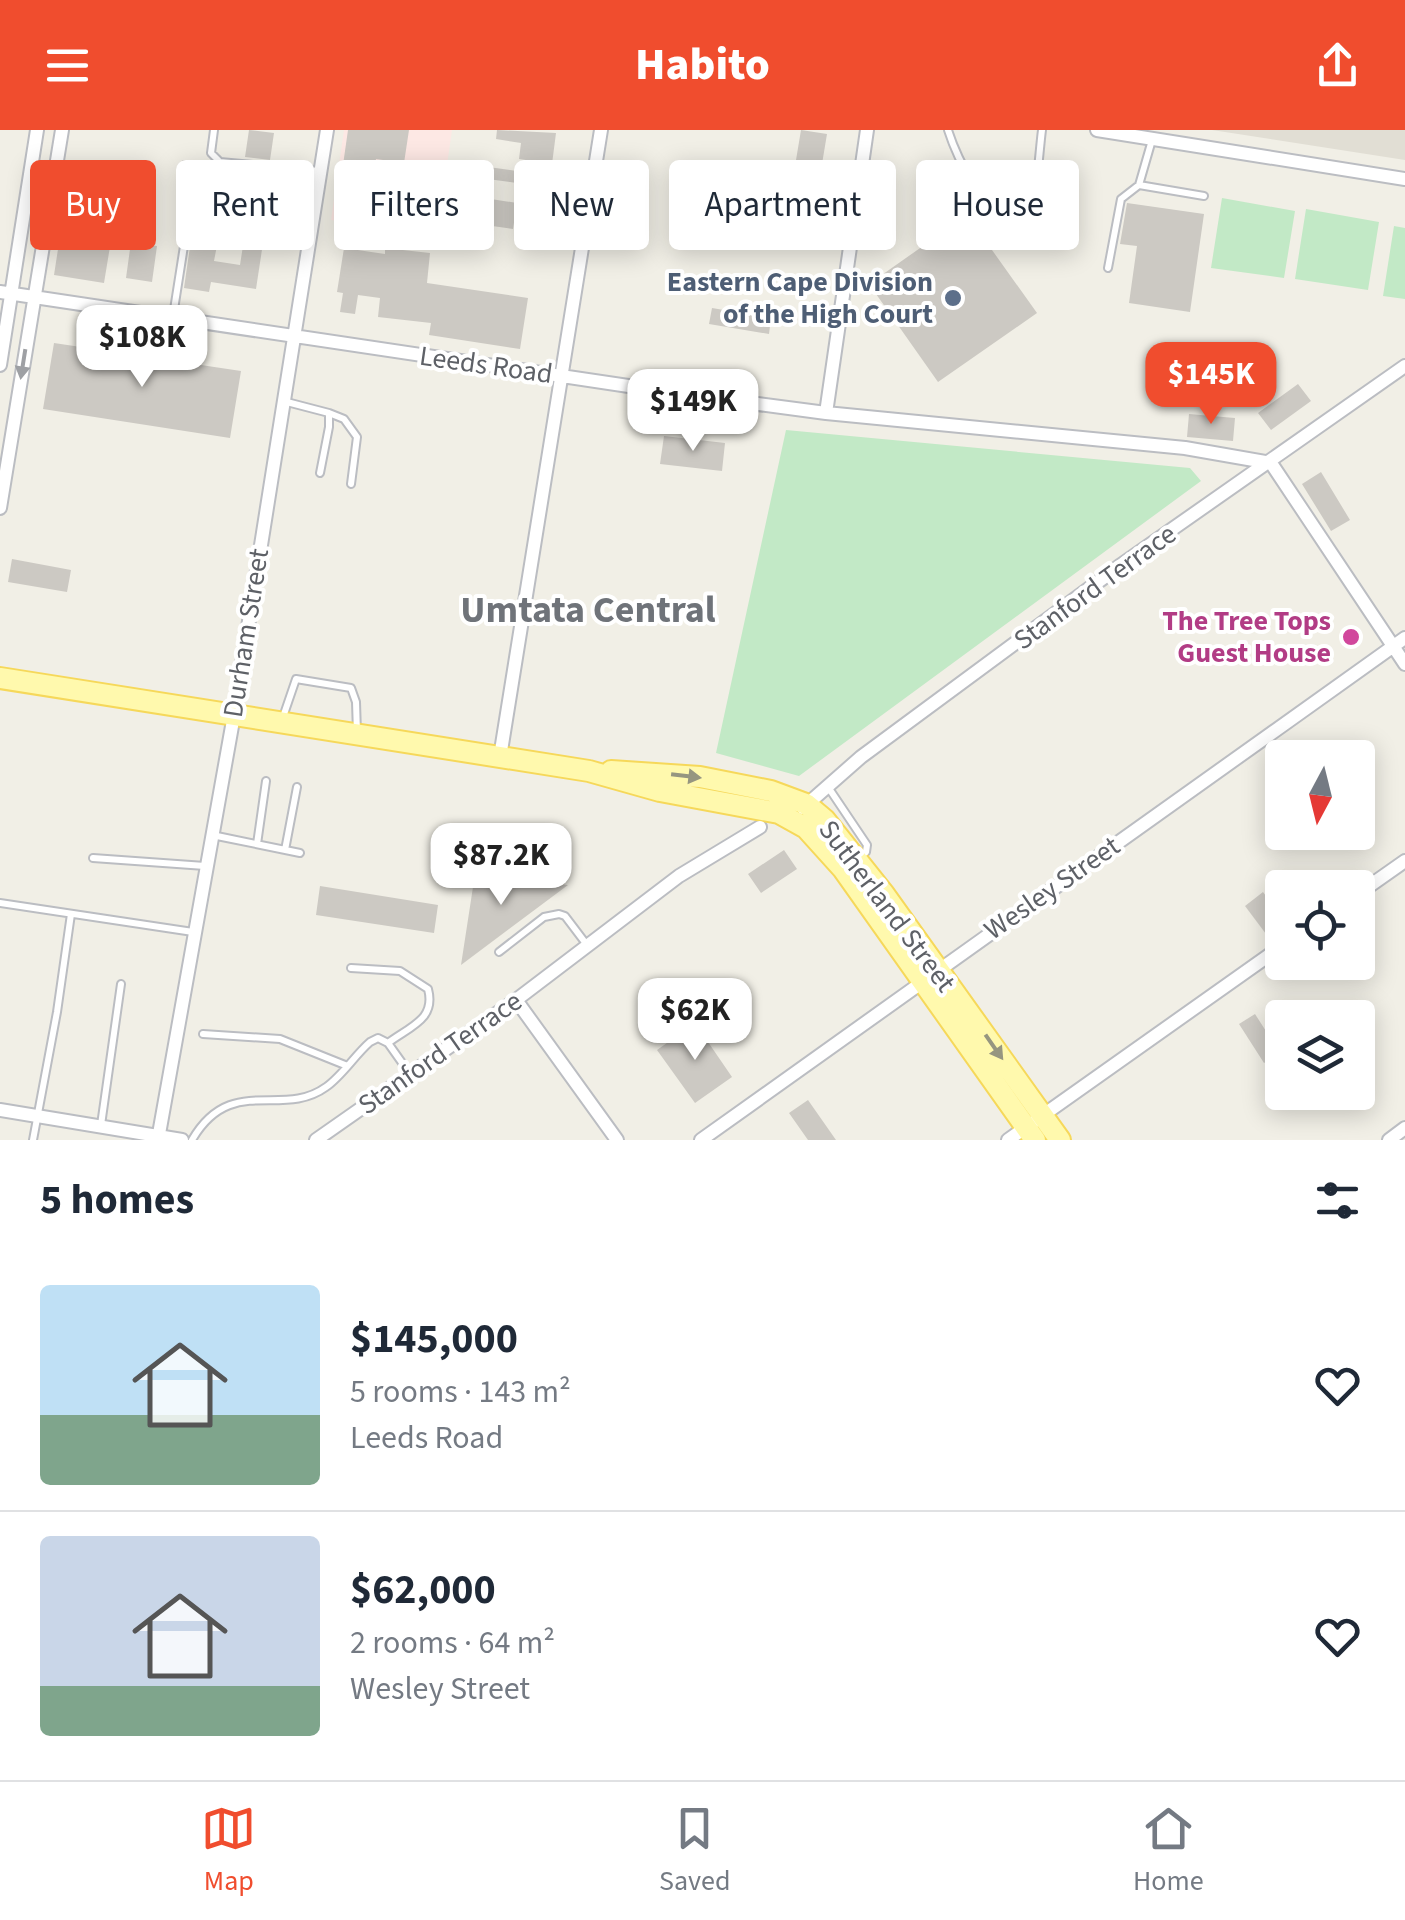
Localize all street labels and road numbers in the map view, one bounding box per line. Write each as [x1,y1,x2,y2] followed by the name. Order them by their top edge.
[417,336,555,394] street label: Leeds Road
[1005,514,1185,660] street label: Stanford Terrace
[213,545,279,720] street label: Durham Street
[809,812,965,1001] street label: Sutherland Street
[976,826,1128,950] street label: Wesley Street
[350,981,530,1125] street label: Stanford Terrace

